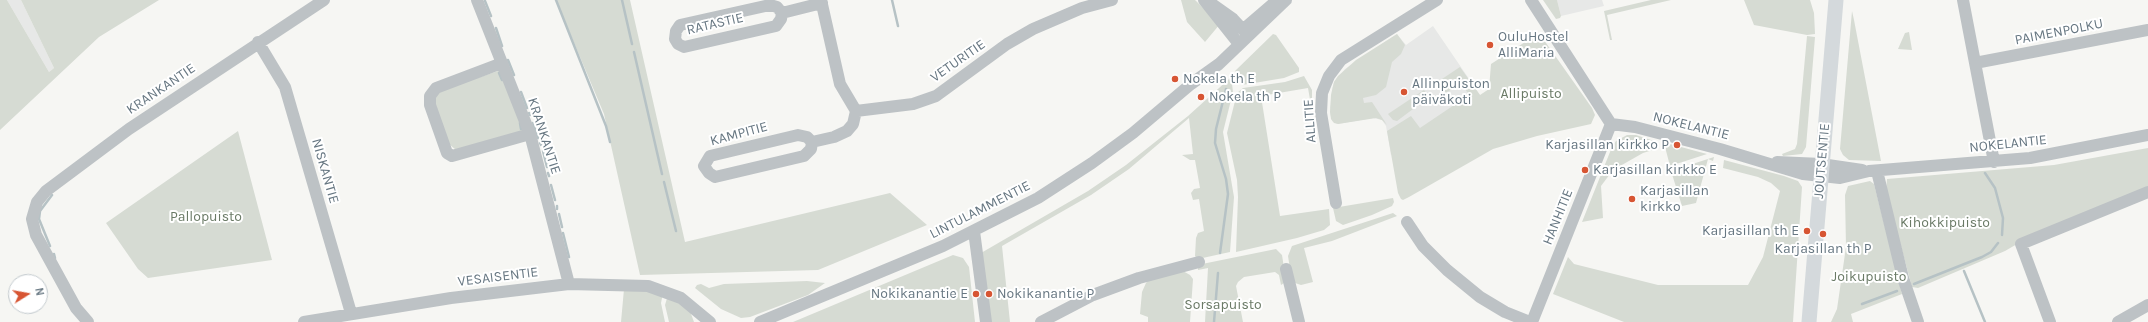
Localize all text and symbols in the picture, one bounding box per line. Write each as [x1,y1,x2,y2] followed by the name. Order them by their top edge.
[685,9,745,39] street label: RATASTIE
[2013,15,2105,49] street label: PAIMENPOLKU
[1498,29,1569,62] place label: OuluHostel AlliMaria
[927,36,989,86] street label: VETURITIE
[1485,40,1495,50] marker: OuluHostel AlliMaria
[123,60,199,118] street label: KRANKANTIE
[1183,71,1255,87] place label: Nokela th E
[1170,74,1180,84] marker: Nokela th E
[1412,76,1490,108] place label: Allinpuiston päiväkoti
[1500,86,1562,102] park label: Allipuisto
[1399,87,1409,97] marker: Allinpuiston päiväkoti
[1209,89,1281,105] place label: Nokela th P
[1196,92,1206,102] marker: Nokela th P
[524,96,564,176] street label: KRANKANTIE
[1300,99,1320,143] street label: ALLITIE
[1651,108,1731,144] street label: NOKELANTIE
[708,118,770,150] street label: KAMPITIE
[1810,123,1834,199] street label: JOUTSENTIE
[1968,132,2048,156] street label: NOKELANTIE
[308,137,342,205] street label: NISKANTIE
[1545,137,1669,153] place label: Karjasillan kirkko P
[1672,140,1682,150] marker: Karjasillan kirkko P
[1593,162,1717,178] place label: Karjasillan kirkko E
[1580,165,1590,175] marker: Karjasillan kirkko E
[927,177,1033,243] street label: LINTULAMMENTIE
[1640,183,1709,216] place label: Karjasillan kirkko
[1539,186,1577,248] street label: HANHITIE
[1627,194,1637,204] marker: Karjasillan kirkko
[170,209,242,225] park label: Pallopuisto
[1900,215,1990,231] park label: Kihokkipuisto
[1702,223,1799,239] place label: Karjasillan th E
[1802,226,1812,236] marker: Karjasillan th E
[1818,229,1828,239] marker: Karjasillan th P
[1774,241,1872,257] place label: Karjasillan th P
[457,264,539,290] street label: VESAISENTIE
[1832,269,1906,285] park label: Joikupuisto
[8,274,48,314] north arrow
[871,286,968,302] place label: Nokikanantie E
[997,286,1094,302] place label: Nokikanantie P
[32,287,46,297] text: N
[971,289,981,299] marker: Nokikanantie E
[984,289,994,299] marker: Nokikanantie P
[1184,297,1262,313] park label: Sorsapuisto

